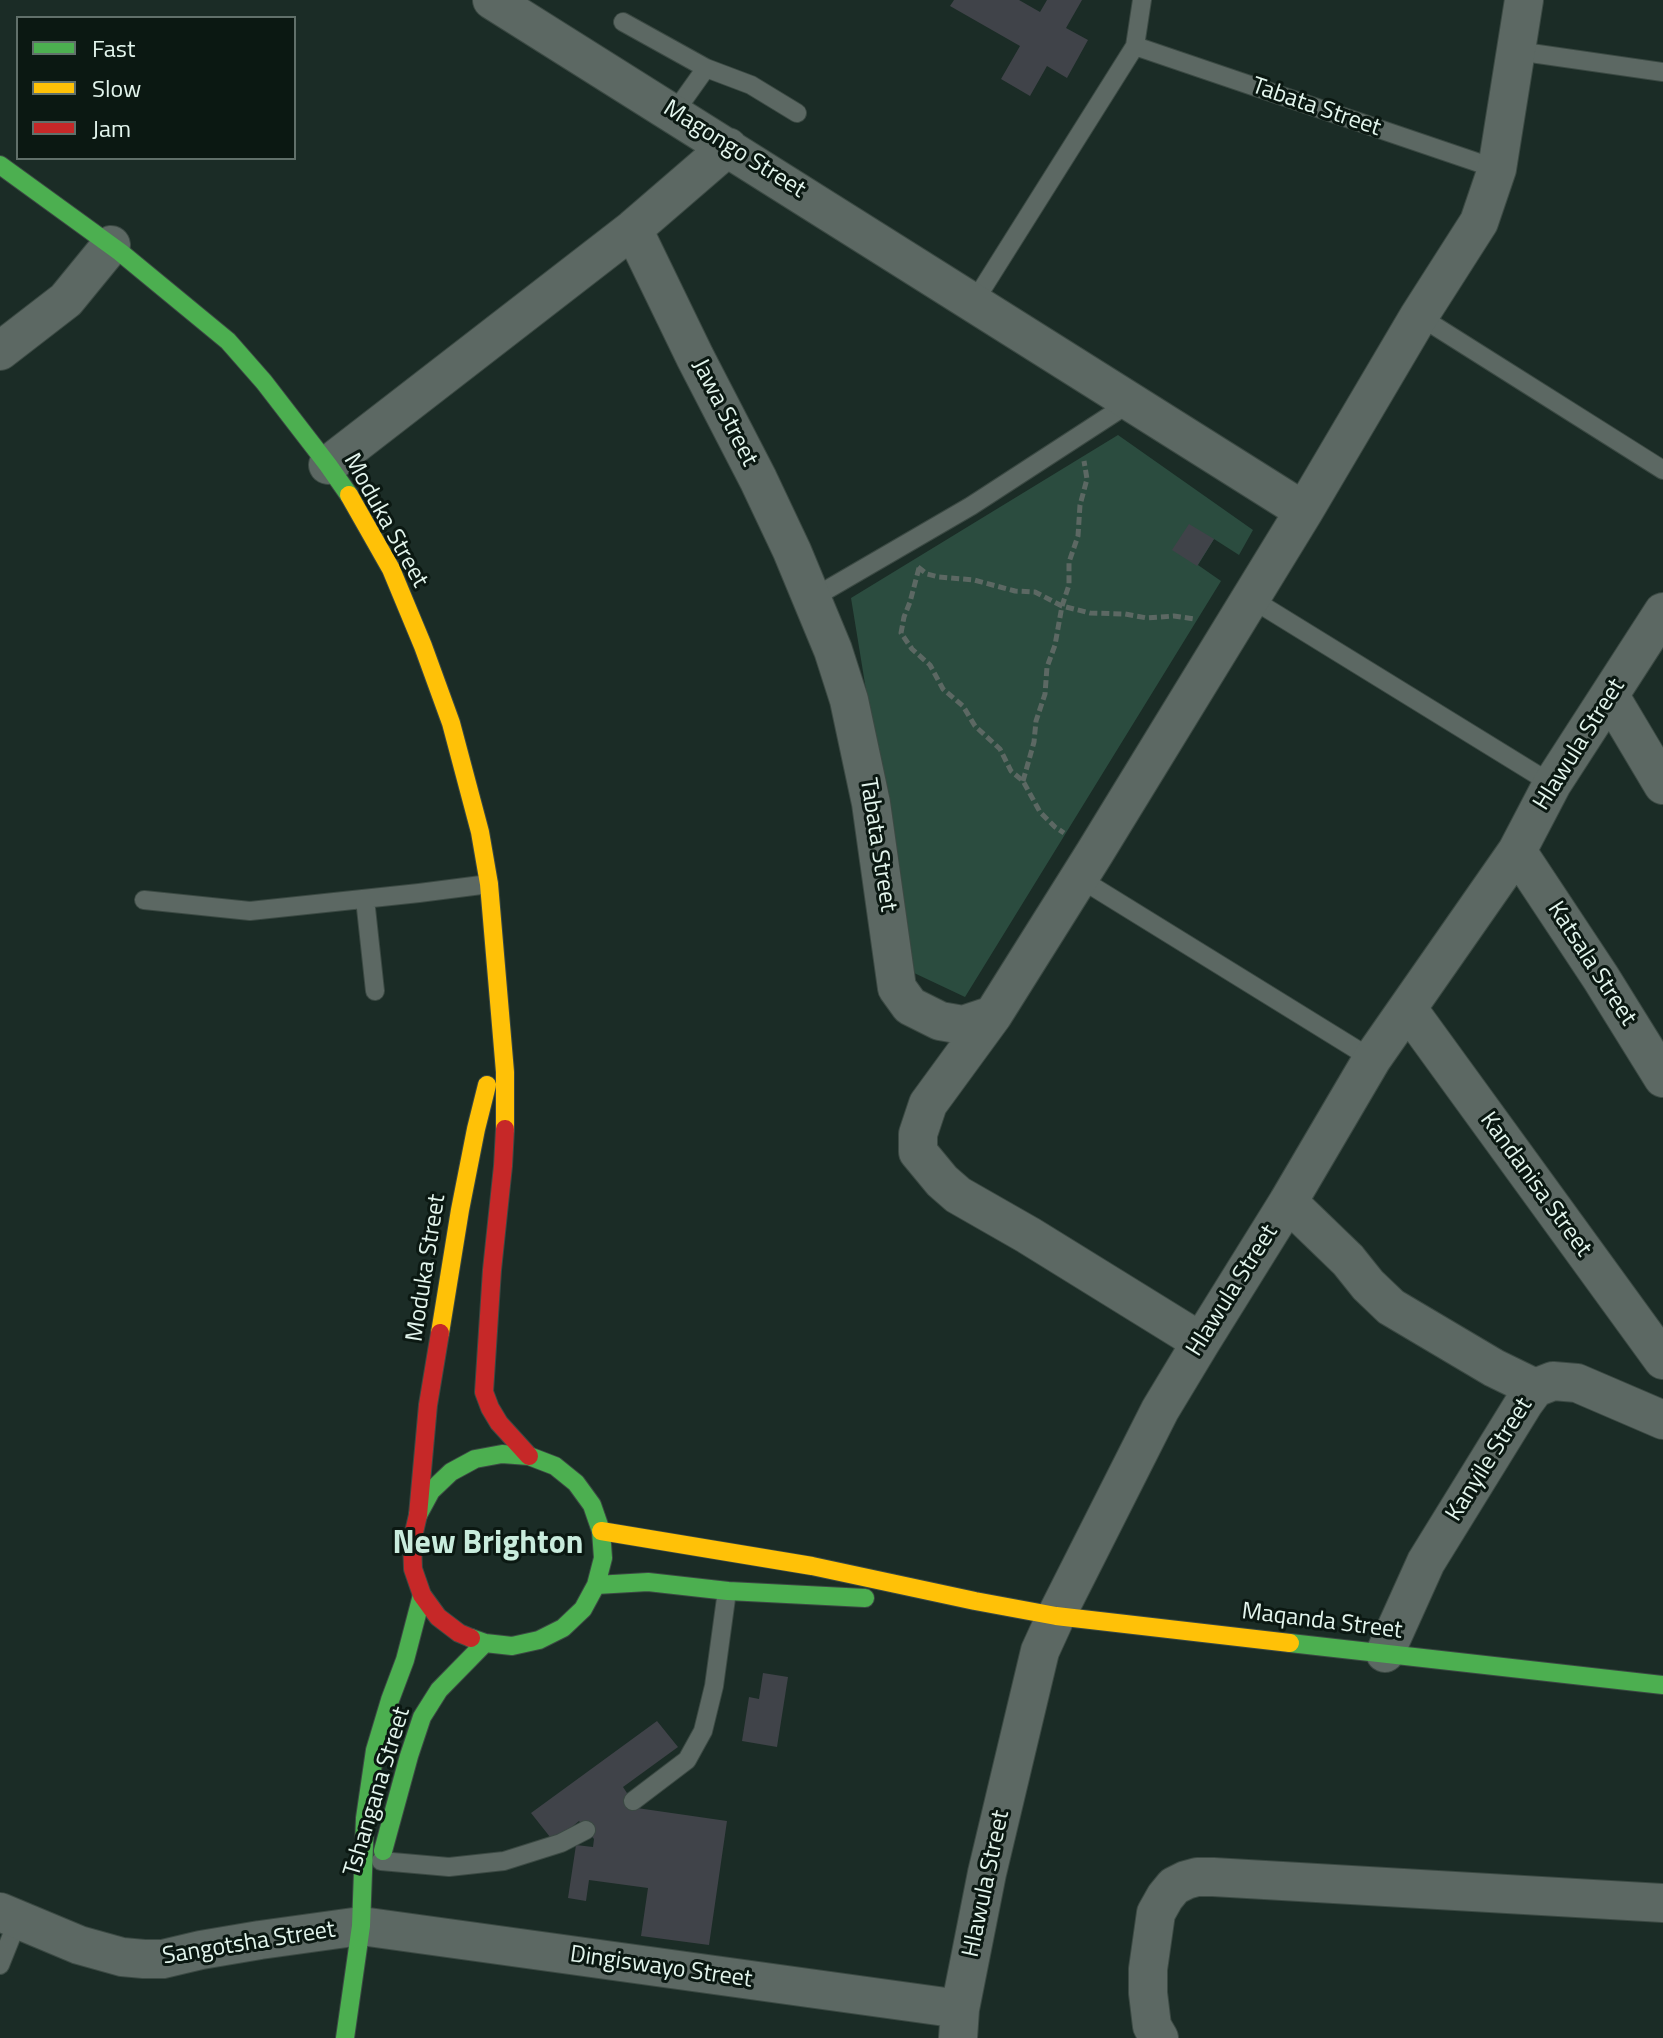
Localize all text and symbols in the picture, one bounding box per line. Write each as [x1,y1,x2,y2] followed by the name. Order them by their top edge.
[16,16,296,160] legend
[92,30,135,66] text: Fast
[92,70,141,106] text: Slow
[1248,72,1384,144] street label: Tabata Street
[658,95,810,205] street label: Magongo Street
[92,110,131,146] text: Jam
[685,355,763,471] street label: Jawa Street
[336,449,434,593] street label: Moduka Street
[1528,674,1632,816] street label: Hlawula Street
[852,776,902,914] street label: Tabata Street
[1540,897,1642,1031] street label: Katsala Street
[1473,1107,1597,1263] street label: Kandanisa Street
[401,1192,453,1344] street label: Moduka Street
[1181,1220,1285,1362] street label: Hlawula Street
[1441,1393,1539,1527] street label: Kanyile Street
[393,1526,583,1564] district label: New Brighton
[1240,1598,1404,1646] street label: Maqanda Street
[339,1704,417,1880] street label: Tshangana Street
[957,1808,1017,1960] street label: Hlawula Street
[161,1916,337,1972] street label: Sangotsha Street
[568,1941,754,1995] street label: Dingiswayo Street

